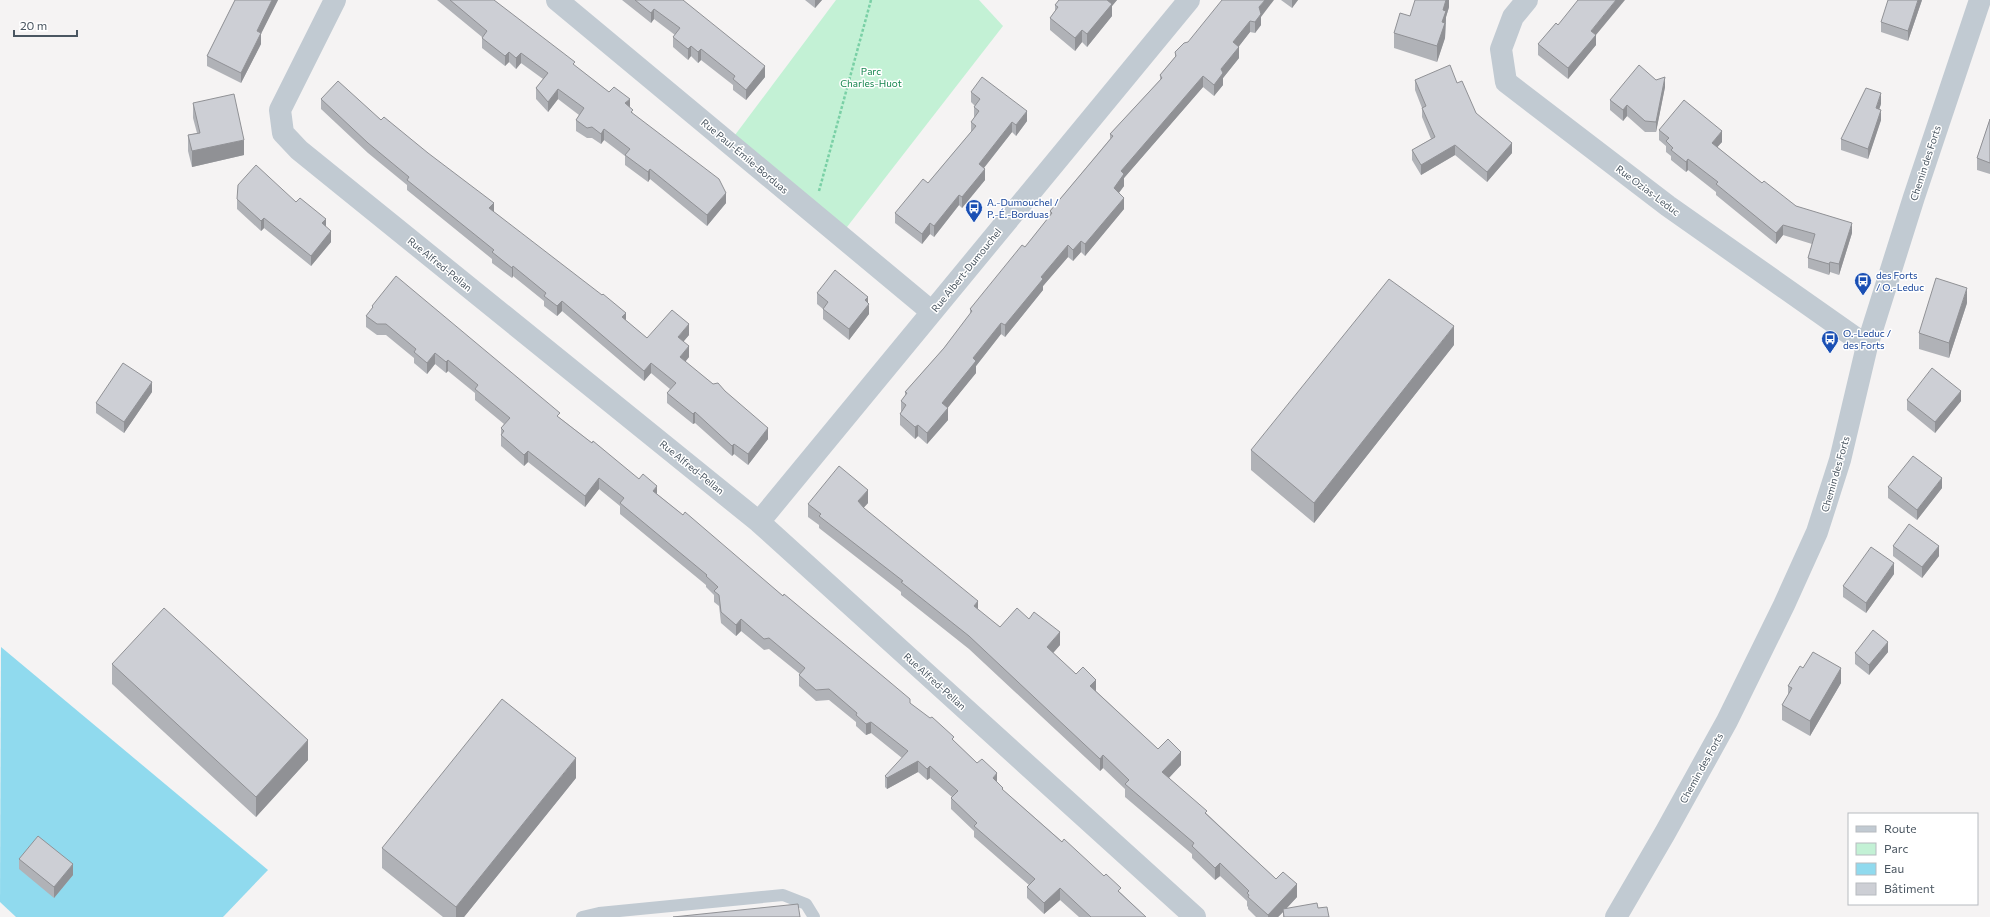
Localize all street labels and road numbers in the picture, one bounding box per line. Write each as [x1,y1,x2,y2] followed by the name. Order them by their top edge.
[699,116,791,196] street label: Rue Paul-Émile-Borduas
[1907,123,1943,202] street label: Chemin des Forts
[1614,162,1682,218] street label: Rue Ozias-Leduc
[929,226,1003,314] street label: Rue Albert-Dumouchel
[405,234,475,294] street label: Rue Alfred-Pellan
[1818,434,1852,513] street label: Chemin des Forts
[657,437,727,497] street label: Rue Alfred-Pellan
[902,650,968,712] street label: Rue Alfred-Pellan
[1677,730,1725,805] street label: Chemin des Forts

